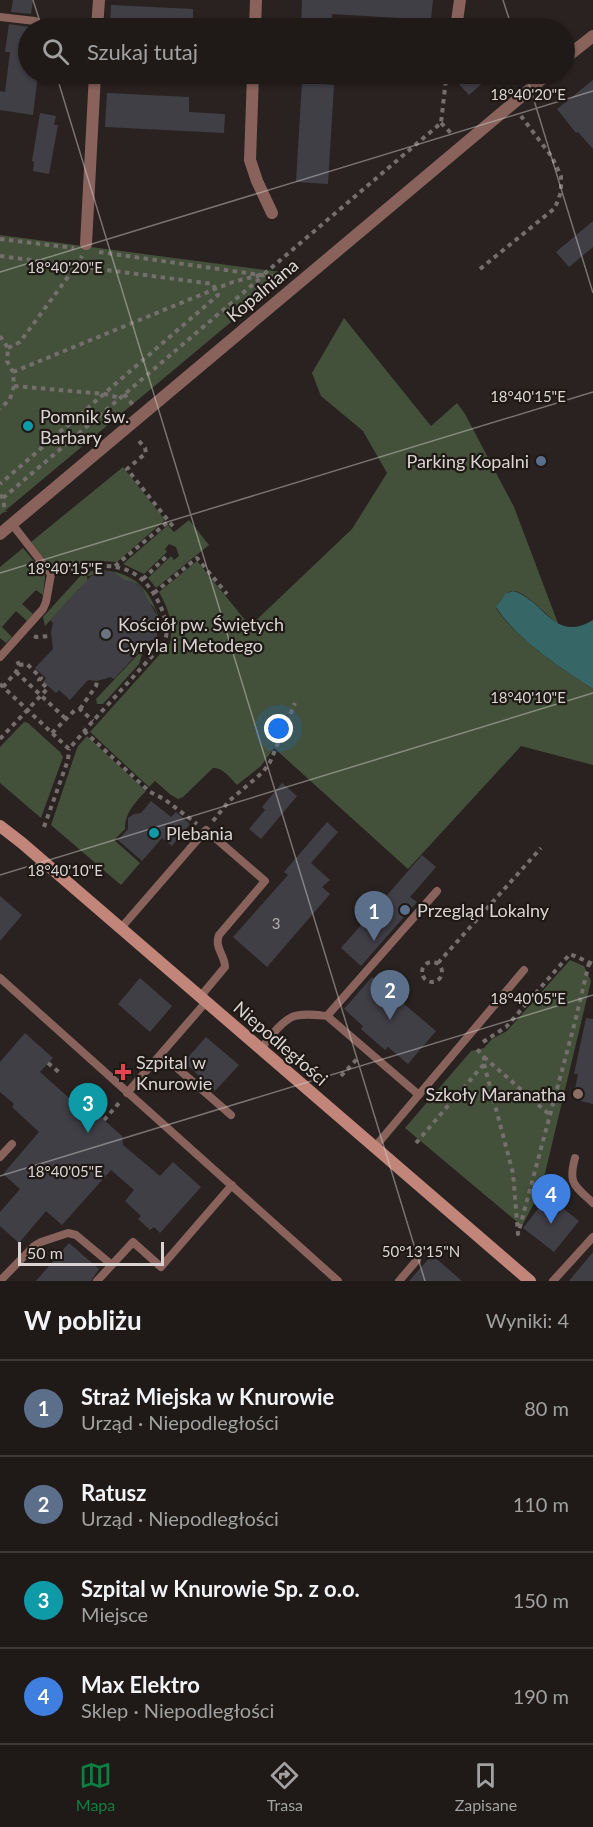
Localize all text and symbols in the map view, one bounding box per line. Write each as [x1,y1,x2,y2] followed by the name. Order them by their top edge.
[18,18,575,84] search box
[39,35,72,68] icon: search
[87,38,198,65] text: Szukaj tutaj
[490,85,566,103] text: 18°40'20"E
[222,254,302,326] street label: Kopalniana
[27,258,103,276] text: 18°40'20"E
[490,387,566,405] text: 18°40'15"E
[40,405,129,448] place label: Pomnik św. Barbary
[21,419,35,433] marker: Pomnik św. Barbary
[406,450,529,472] place label: Parking Kopalni
[534,454,548,468] marker: Parking Kopalni
[27,559,103,577] text: 18°40'15"E
[118,613,284,656] place label: Kościół pw. Świętych Cyryla i Metodego
[99,627,113,641] marker: Kościół pw. Świętych Cyryla i Metodego
[490,688,566,706] text: 18°40'10"E
[264,714,293,743] your location
[166,822,233,844] place label: Plebania
[147,826,161,840] marker: Plebania
[27,861,103,879] text: 18°40'10"E
[354,892,394,941] pin: 1
[417,899,550,921] place label: Przegląd Lokalny
[398,903,412,917] marker: Przegląd Lokalny
[272,914,280,932] house number: 3
[370,970,410,1020] pin: 2
[490,989,566,1007] text: 18°40'05"E
[229,996,333,1090] street label: Niepodległości
[136,1051,212,1094] place label: Szpital w Knurowie
[114,1063,132,1081] marker: Szpital w Knurowie
[426,1083,566,1105] place label: Szkoły Maranatha
[68,1084,107,1133] pin: 3
[571,1087,585,1101] marker: Szkoły Maranatha
[27,1162,103,1180] text: 18°40'05"E
[532,1174,570,1224] pin: 4
[18,1239,164,1266] scale bar
[382,1242,460,1260] text: 50°13'15"N
[27,1243,63,1262] text: 50 m
[24,1304,142,1336] text: W pobliżu
[486,1308,569,1332] text: Wyniki: 4
[81,1383,334,1410] text: Straż Miejska w Knurowie
[38,1396,49,1420] text: 1
[524,1396,569,1420] text: 80 m
[81,1410,279,1434] text: Urząd · Niepodległości
[81,1479,146,1506] text: Ratusz
[38,1492,49,1516] text: 2
[513,1492,569,1516] text: 110 m
[81,1506,279,1530] text: Urząd · Niepodległości
[81,1575,360,1602] text: Szpital w Knurowie Sp. z o.o.
[38,1588,49,1612] text: 3
[513,1588,569,1612] text: 150 m
[81,1602,148,1626] text: Miejsce
[81,1671,200,1698] text: Max Elektro
[38,1684,49,1708] text: 4
[513,1684,569,1708] text: 190 m
[81,1698,274,1722] text: Sklep · Niepodległości
[76,1759,115,1814] tab: Mapa
[267,1759,303,1814] tab: Trasa
[455,1759,517,1814] tab: Zapisane

